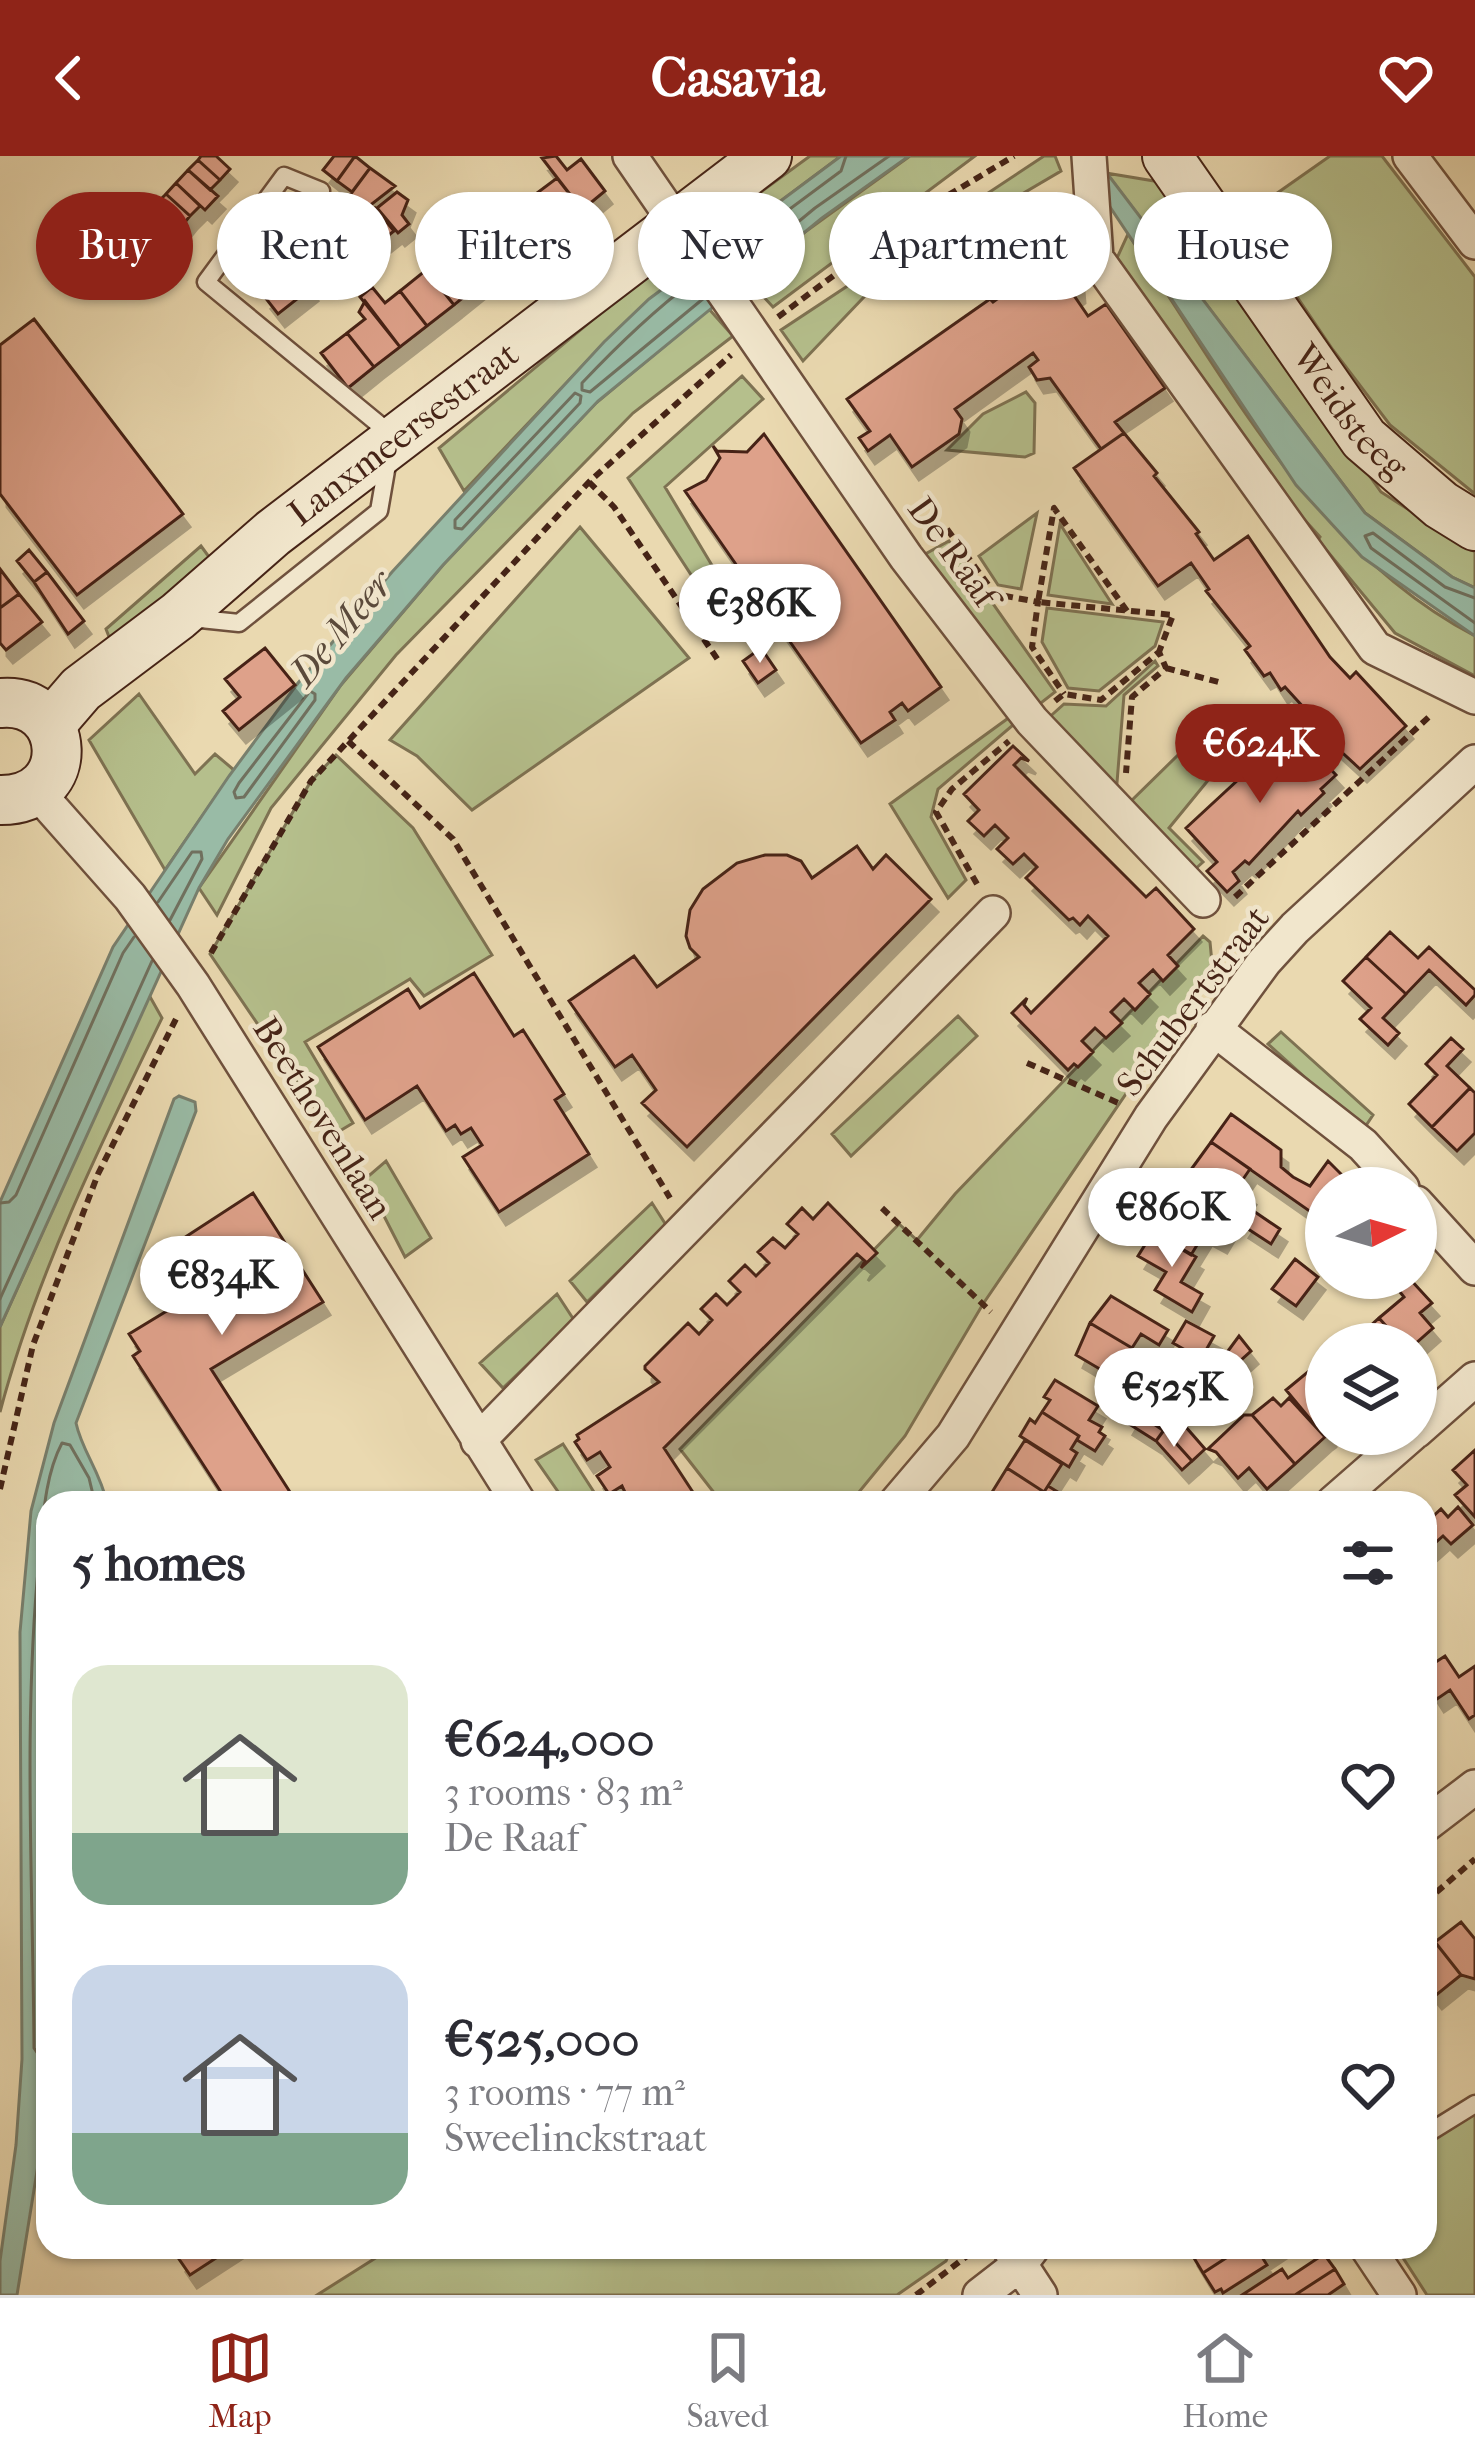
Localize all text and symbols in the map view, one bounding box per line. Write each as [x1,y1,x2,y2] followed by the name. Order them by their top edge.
[36,45,102,111] icon: back
[1373,45,1439,111] icon: heart
[651,47,824,110] text: Casavia
[36,192,193,300] chip: Buy
[217,192,391,300] chip: Rent
[415,192,614,300] chip: Filters
[638,192,805,300] chip: New
[829,192,1110,300] chip: Apartment
[1134,192,1332,300] chip: House
[280,333,527,534] street label: Lanxmeersestraat
[1283,335,1417,489] street label: Weidsteeg
[899,489,1011,621] street label: De Raaf
[278,559,404,697] water label: De Meer
[676,564,844,666] pin: €386K
[706,580,814,626] text: €386K
[1176,704,1344,806] pin: €624K
[1202,720,1318,766] text: €624K
[1108,898,1278,1104] street label: Schubertstraat
[244,1009,402,1227] street label: Beethovenlaan
[1305,1167,1437,1299] north arrow
[1305,1167,1437,1455] map controls
[1088,1168,1256,1270] pin: €860K
[1115,1184,1229,1230] text: €860K
[138,1236,306,1338] pin: €834K
[167,1252,277,1298] text: €834K
[1305,1323,1437,1455] button: layers
[1090,1348,1258,1450] pin: €525K
[1121,1364,1227,1410] text: €525K
[1335,1530,1401,1596] icon: filters
[72,1533,245,1593] text: 5 homes
[444,1709,655,1769] text: €624,000
[168,1713,312,1857] icon: home
[1335,1752,1401,1818] icon: heart
[444,1769,683,1815] text: 3 rooms · 83 m²
[444,1815,579,1861] text: De Raaf
[444,2009,640,2069] text: €525,000
[168,2013,312,2157] icon: home
[1335,2052,1401,2118] icon: heart
[444,2069,685,2115] text: 3 rooms · 77 m²
[444,2115,707,2161] text: Sweelinckstraat
[207,2325,273,2436] tab: Map
[687,2325,768,2436] tab: Saved
[1182,2325,1268,2436] tab: Home

